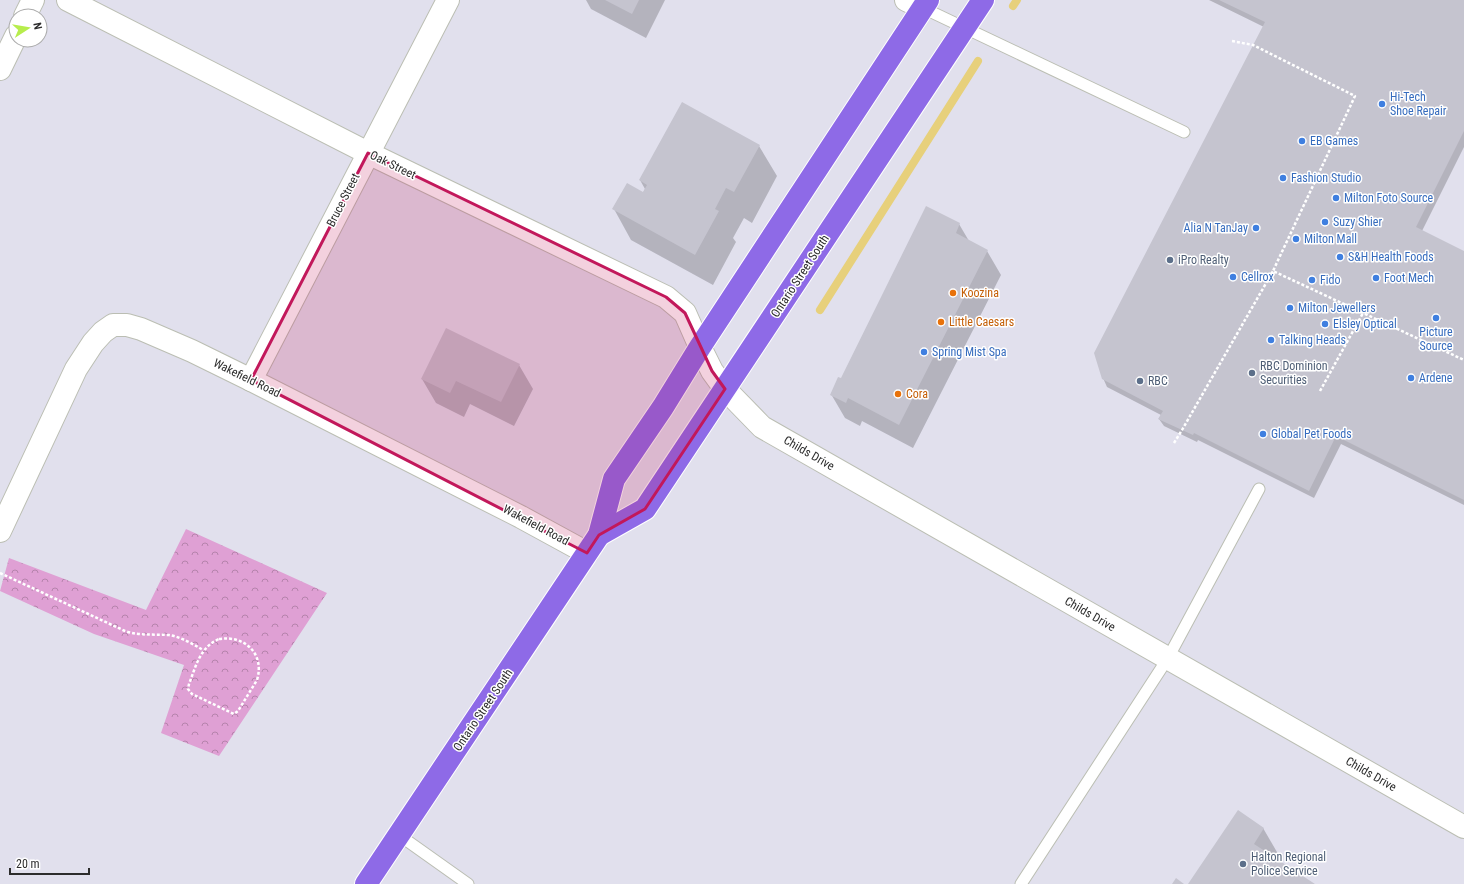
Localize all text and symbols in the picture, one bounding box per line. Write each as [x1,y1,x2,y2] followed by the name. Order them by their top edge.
[8,8,48,48] north arrow
[30,21,44,31] text: N
[1390,90,1447,118] place label: Hi-Tech Shoe Repair
[1377,99,1387,109] marker: Hi-Tech Shoe Repair
[1310,134,1358,148] place label: EB Games
[1297,136,1307,146] marker: EB Games
[368,148,419,182] street label: Oak Street
[324,171,363,229] street label: Bruce Street
[1291,171,1361,185] place label: Fashion Studio
[1278,173,1288,183] marker: Fashion Studio
[1344,191,1434,205] place label: Milton Foto Source
[1331,193,1341,203] marker: Milton Foto Source
[1333,215,1382,229] place label: Suzy Shier
[1320,217,1330,227] marker: Suzy Shier
[1184,221,1248,235] place label: Alia N TanJay
[1251,223,1261,233] marker: Alia N TanJay
[768,232,832,320] street label: Ontario Street South
[1304,232,1357,246] place label: Milton Mall
[1291,234,1301,244] marker: Milton Mall
[1348,250,1434,264] place label: S&H Health Foods
[1335,252,1345,262] marker: S&H Health Foods
[1178,253,1229,267] place label: iPro Realty
[1165,255,1175,265] marker: iPro Realty
[1241,270,1274,284] place label: Cellrox
[1384,271,1434,285] place label: Foot Mech
[1228,272,1238,282] marker: Cellrox
[1320,273,1341,287] place label: Fido
[1371,273,1381,283] marker: Foot Mech
[1307,275,1317,285] marker: Fido
[961,286,999,300] place label: Koozina
[948,288,958,298] marker: Koozina
[1298,301,1376,315] place label: Milton Jewellers
[1285,303,1295,313] marker: Milton Jewellers
[1431,313,1441,323] marker: Picture Source
[949,315,1014,329] place label: Little Caesars
[936,317,946,327] marker: Little Caesars
[1333,317,1397,331] place label: Elsley Optical
[1320,319,1330,329] marker: Elsley Optical
[1419,325,1453,353] place label: Picture Source
[1279,333,1346,347] place label: Talking Heads
[1266,335,1276,345] marker: Talking Heads
[932,345,1007,359] place label: Spring Mist Spa
[919,347,929,357] marker: Spring Mist Spa
[211,356,283,400] street label: Wakefield Road
[1260,359,1328,387] place label: RBC Dominion Securities
[1247,368,1257,378] marker: RBC Dominion Securities
[1419,371,1453,385] place label: Ardene
[1406,373,1416,383] marker: Ardene
[1148,374,1168,388] place label: RBC
[1135,376,1145,386] marker: RBC
[906,387,928,401] place label: Cora
[893,389,903,399] marker: Cora
[1271,427,1352,441] place label: Global Pet Foods
[1258,429,1268,439] marker: Global Pet Foods
[781,433,837,473] street label: Childs Drive
[501,502,571,548] street label: Wakefield Road
[1062,594,1118,634] street label: Childs Drive
[450,666,516,754] street label: Ontario Street South
[1343,754,1399,794] street label: Childs Drive
[10,850,89,876] scale bar
[1251,850,1326,878] place label: Halton Regional Police Service
[16,857,40,871] text: 20 m
[1238,859,1248,869] marker: Halton Regional Police Service

